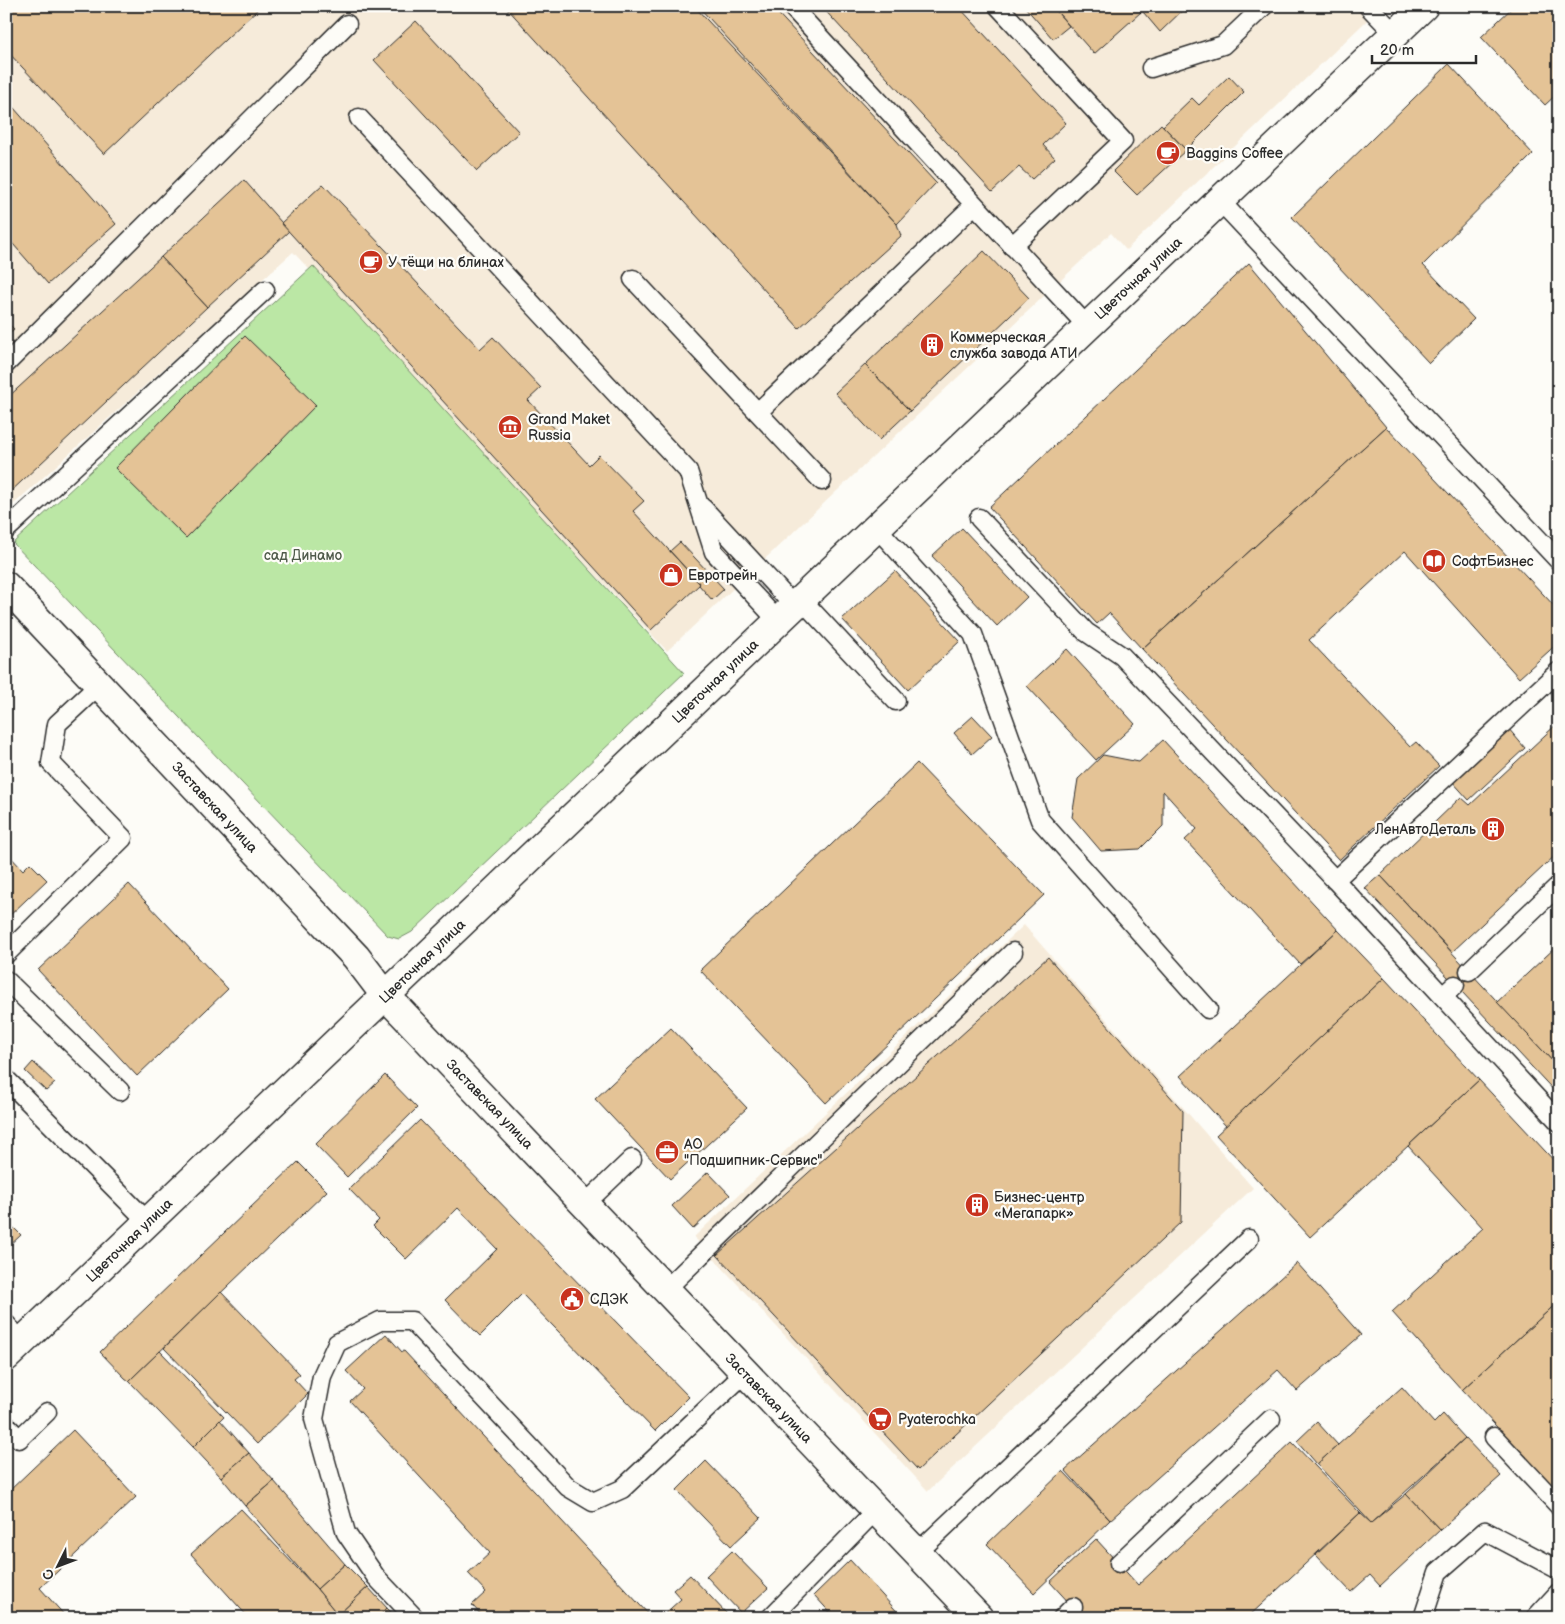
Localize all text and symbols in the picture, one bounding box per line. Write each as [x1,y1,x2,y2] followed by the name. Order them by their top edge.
[1372,32,1476,64] scale bar
[1380,41,1414,60] text: 20 m
[1155,140,1181,166] cafe icon: Baggins Coffee
[1186,145,1283,162] place label: Baggins Coffee
[1091,233,1186,323] street label: Цветочная улица
[358,249,384,275] cafe icon: У тёщи на блинах
[388,254,505,271] place label: У тёщи на блинах
[950,329,1078,362] place label: Коммерческая служба завода АТИ
[919,332,945,358] building icon: Коммерческая служба завода АТИ
[528,411,611,444] place label: Grand Maket Russia
[497,414,523,440] museum icon: Grand Maket Russia
[264,547,342,564] park label: сад Динамо
[1421,548,1447,574] library icon: СофтБизнес
[1452,553,1534,570] place label: СофтБизнес
[658,562,684,588] shop icon: Евротрейн
[688,567,757,584] place label: Евротрейн
[669,635,762,727] street label: Цветочная улица
[168,758,262,857] street label: Заставская улица
[1480,816,1506,842] building icon: ЛенАвтоДеталь
[1374,821,1476,838] place label: ЛенАвтоДеталь
[376,915,469,1007] street label: Цветочная улица
[443,1056,537,1153] street label: Заставская улица
[683,1136,823,1169] place label: АО "Подшипник-Сервис"
[654,1139,680,1165] office icon: АО "Подшипник-Сервис"
[994,1189,1084,1222] place label: Бизнес-центр «Мегапарк»
[964,1192,990,1218] building icon: Бизнес-центр «Мегапарк»
[83,1194,176,1286] street label: Цветочная улица
[559,1286,585,1312] public building icon: СДЭК
[590,1291,629,1308] place label: СДЭК
[722,1350,816,1447] street label: Заставская улица
[867,1406,893,1432] supermarket icon: Pyaterochka
[898,1411,976,1428] place label: Pyaterochka
[32,1542,82,1592] north arrow
[39,1565,58,1584] text: С

